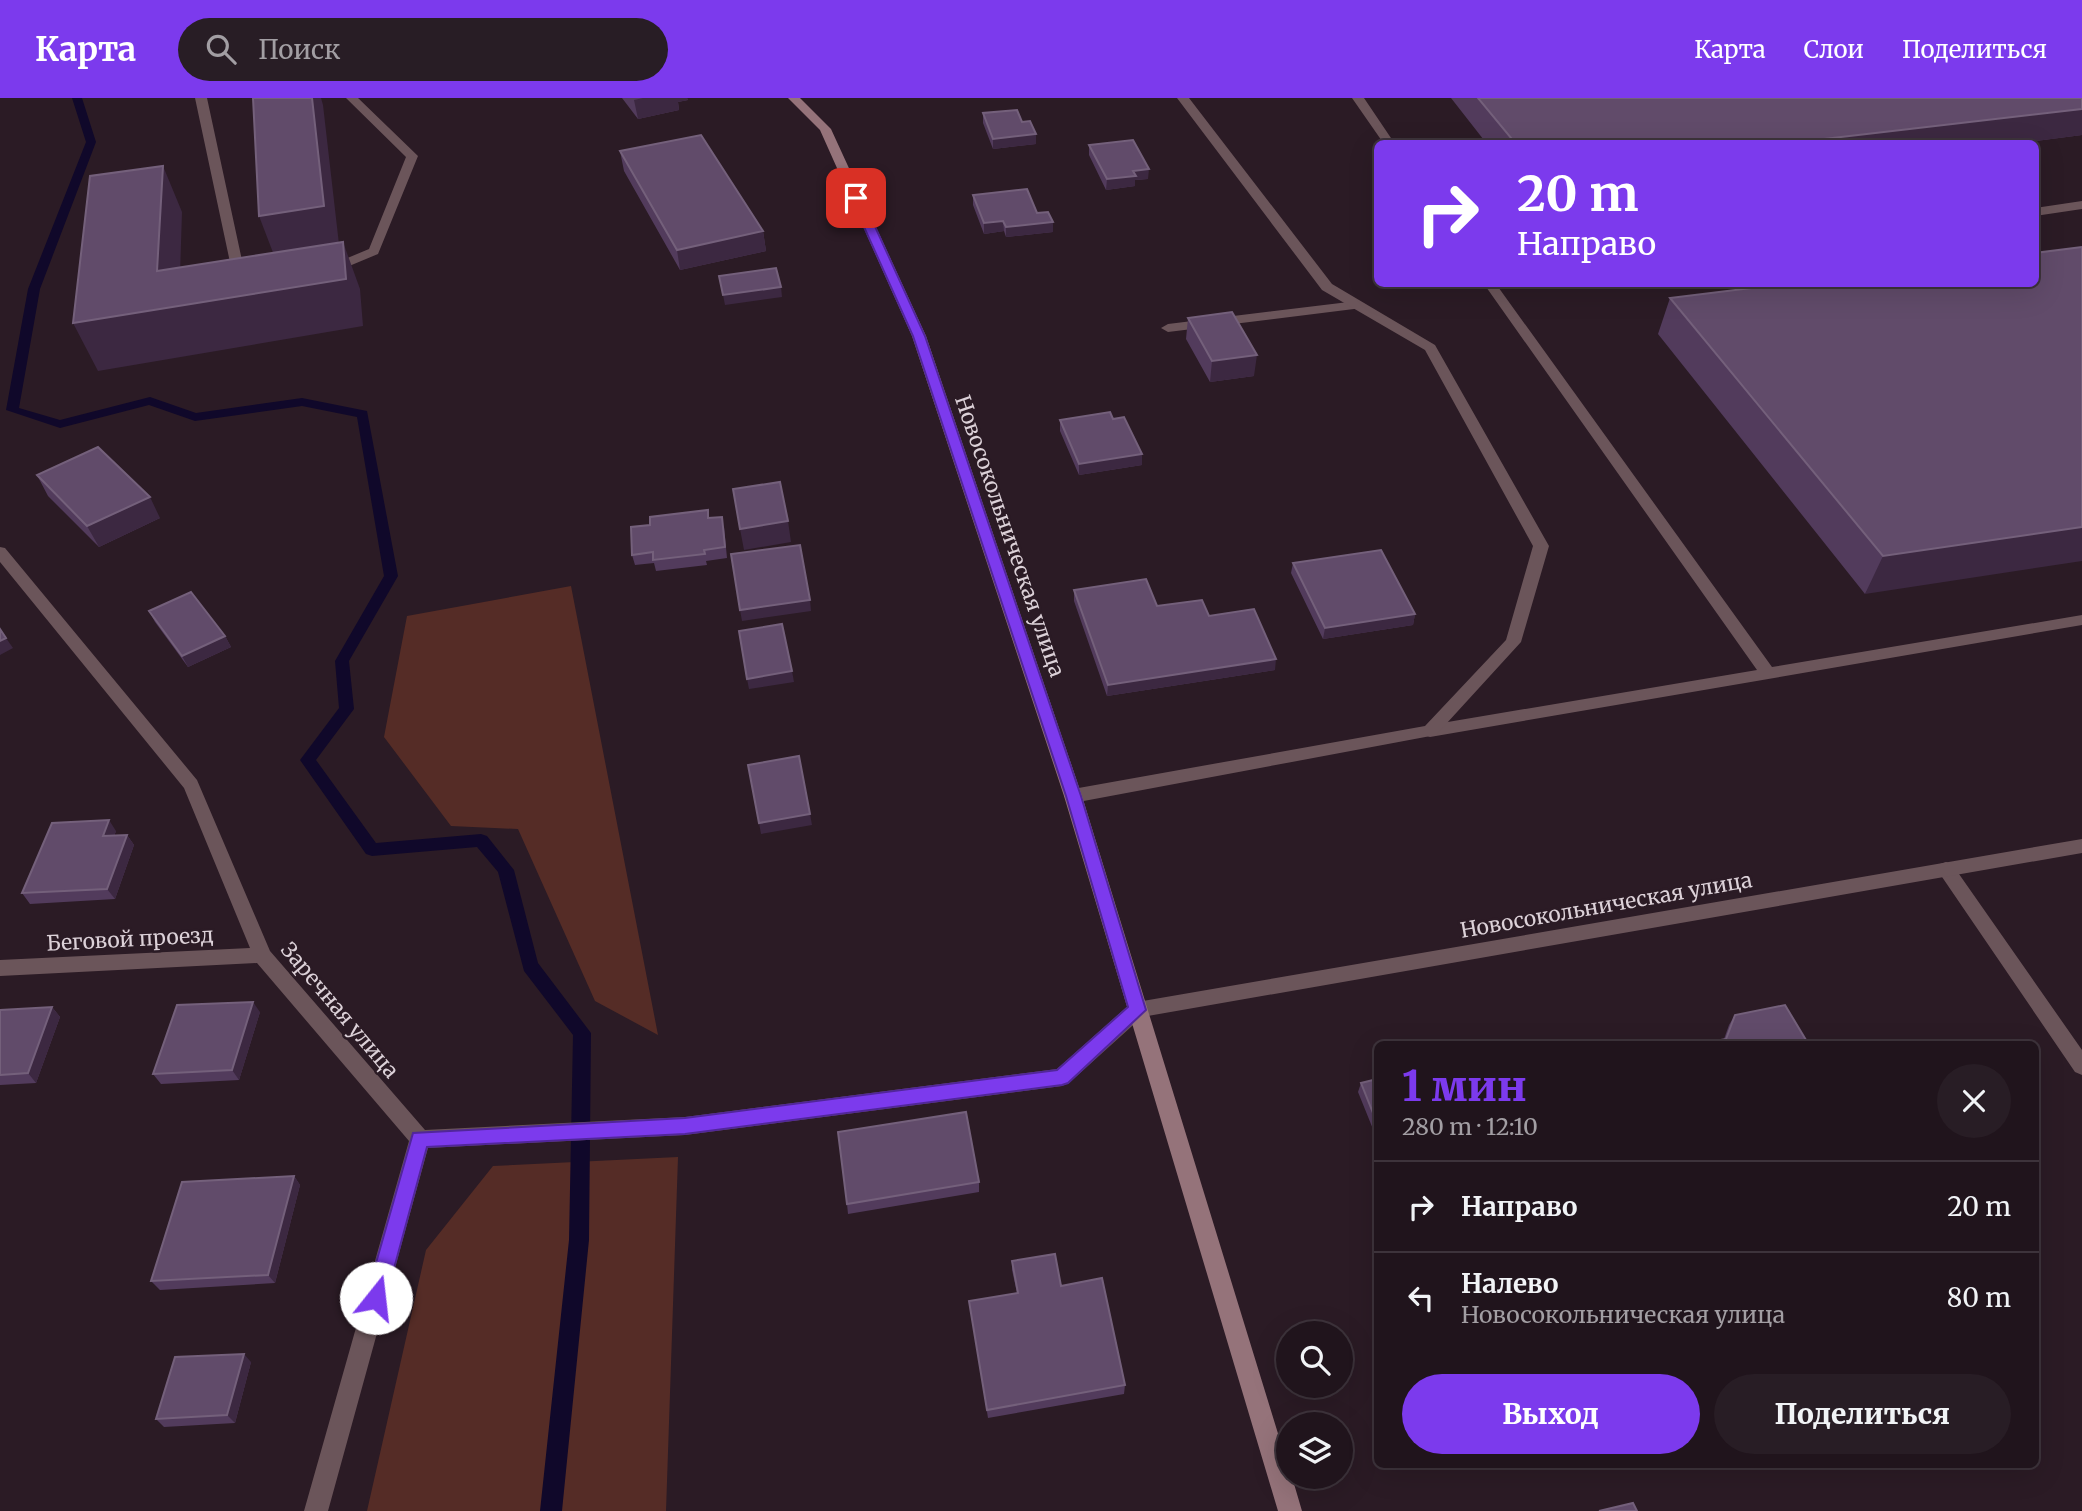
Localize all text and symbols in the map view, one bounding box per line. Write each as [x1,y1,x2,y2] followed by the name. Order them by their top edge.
[178,18,668,81] search box
[35,29,136,70] text: Карта
[202,30,240,68] icon: search
[258,33,341,66] text: Поиск
[1694,34,1766,65] text: Карта
[1804,34,1864,65] text: Слои
[1902,34,2047,65] text: Поделиться
[1517,163,1638,224] text: 20 m
[826,168,886,228] pin
[1402,168,1493,259] icon: right
[837,179,875,217] icon: arrive
[1517,224,1656,264] text: Направо
[949,392,1071,680] street label: Новосокольническая улица
[1458,866,1754,944] street label: Новосокольническая улица
[46,921,214,957] street label: Беговой проезд
[275,936,405,1084] street label: Заречная улица
[1402,1060,1527,1112] text: 1 мин
[1937,1064,2011,1138] button: close
[1402,1112,1538,1141] text: 280 m · 12:10
[1402,1188,1440,1226] icon: right
[1461,1190,1578,1223] text: Направо
[1947,1190,2011,1223] text: 20 m
[339,1261,413,1335] position arrow
[1461,1267,1559,1300] text: Налево
[1402,1279,1440,1317] icon: left
[1947,1281,2011,1314] text: 80 m
[1461,1300,1785,1329] text: Новосокольническая улица
[1276,1321,1353,1489] map controls
[1276,1321,1353,1398] button: search
[1402,1374,1700,1454] button: Выход
[1714,1374,2011,1454] button: Поделиться
[1276,1412,1353,1489] button: layers

